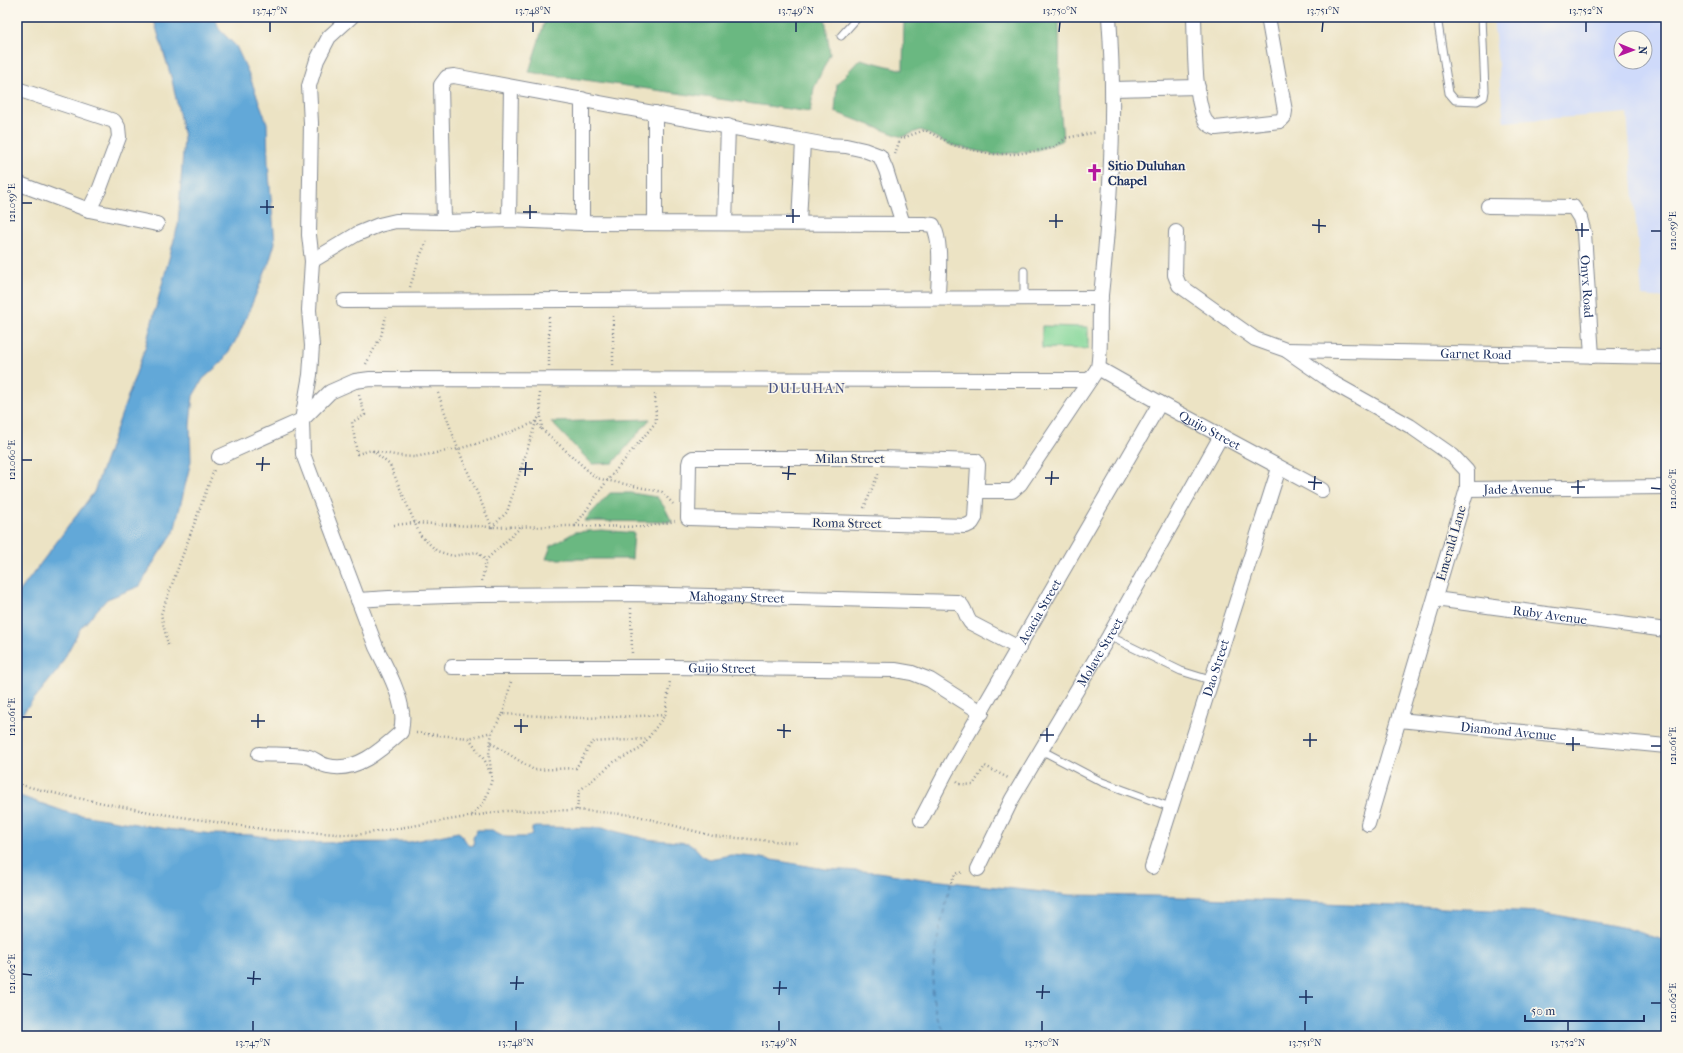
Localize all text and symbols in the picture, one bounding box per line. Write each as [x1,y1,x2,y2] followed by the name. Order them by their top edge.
[252,5,288,17] text: 13.747°N
[515,5,551,17] text: 13.748°N
[778,5,814,17] text: 13.749°N
[1043,5,1078,17] text: 13.750°N
[1307,5,1340,17] text: 13.751°N
[1569,5,1604,17] text: 13.752°N
[1613,30,1653,70] north arrow
[1636,46,1649,55] text: N
[1108,158,1186,189] place label: Sitio Duluhan Chapel
[1085,162,1105,182] church icon: Sitio Duluhan Chapel
[6,183,18,223] text: 121.059°E
[1667,211,1679,251] text: 121.059°E
[1578,254,1597,319] street label: Onyx Road
[1440,345,1513,362] street label: Garnet Road
[768,380,846,397] district label: DULUHAN
[1176,407,1244,453] street label: Quijo Street
[6,440,18,480] text: 121.060°E
[815,451,885,466] street label: Milan Street
[1667,469,1679,509] text: 121.060°E
[1482,481,1553,496] street label: Jade Avenue
[1433,503,1469,582] street label: Emerald Lane
[812,515,882,531] street label: Roma Street
[1014,576,1064,647] street label: Acacia Street
[689,588,785,605] street label: Mahogany Street
[1512,602,1589,627] street label: Ruby Avenue
[1073,614,1126,689] street label: Molave Street
[1199,637,1232,699] street label: Dao Street
[688,660,756,676] street label: Guijo Street
[6,698,18,736] text: 121.061°E
[1460,719,1558,743] street label: Diamond Avenue
[1667,727,1679,765] text: 121.061°E
[6,954,18,994] text: 121.062°E
[1667,983,1679,1023] text: 121.062°E
[1525,997,1644,1023] scale bar
[1531,1004,1555,1018] text: 50 m
[235,1037,271,1049] text: 13.747°N
[498,1037,534,1049] text: 13.748°N
[761,1037,797,1049] text: 13.749°N
[1025,1037,1060,1049] text: 13.750°N
[1289,1037,1322,1049] text: 13.751°N
[1551,1037,1586,1049] text: 13.752°N

